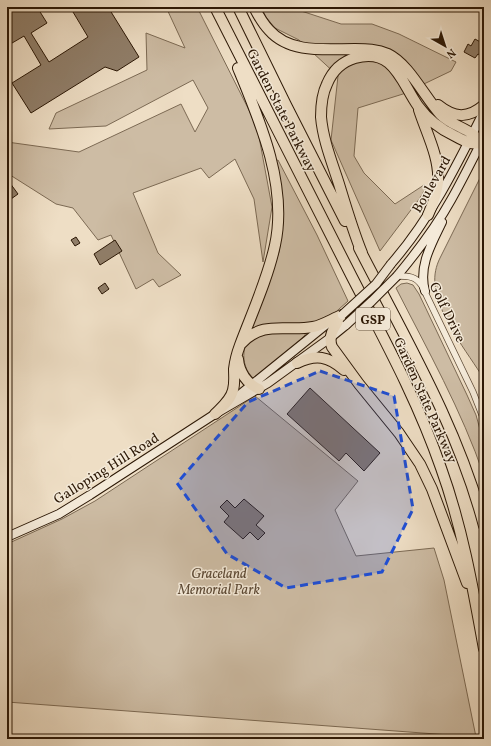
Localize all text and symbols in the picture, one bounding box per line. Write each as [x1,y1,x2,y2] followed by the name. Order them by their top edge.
[425,26,465,66] north arrow
[443,44,458,61] text: N
[241,46,320,176] street label: Garden State Parkway
[408,153,456,217] street label: Boulevard
[424,279,470,346] street label: Golf Drive
[356,308,390,330] road number: GSP
[388,335,461,467] street label: Garden State Parkway
[50,429,163,509] street label: Galloping Hill Road
[177,565,260,600] park label: Graceland Memorial Park

